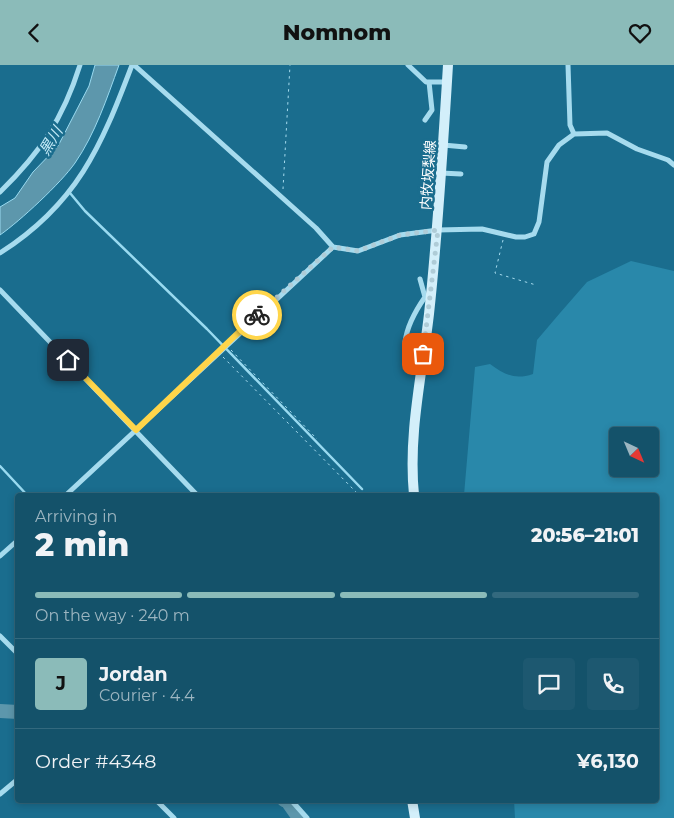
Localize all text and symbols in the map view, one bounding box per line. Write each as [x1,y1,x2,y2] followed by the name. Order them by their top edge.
[20,19,48,47] icon: back
[283,19,391,46] text: Nomnom
[626,19,654,47] icon: heart
[35,121,67,158] water label: 黒川
[417,139,439,211] street label: 内牧坂梨線
[232,290,282,340] courier
[243,301,271,329] icon: bike
[402,333,444,375] pin
[47,339,89,381] pin
[409,340,437,368] icon: bag
[54,346,82,374] icon: home
[609,427,659,477] north arrow
[609,427,659,477] map controls
[35,507,117,526] text: Arriving in
[531,524,639,547] text: 20:56–21:01
[35,525,129,564] text: 2 min
[35,606,190,625] text: On the way · 240 m
[523,658,575,710] button: chat
[587,658,639,710] button: phone
[99,663,168,686] text: Jordan
[56,672,66,695] text: J
[99,686,195,705] text: Courier · 4.4
[35,750,156,773] text: Order #4348
[577,750,639,773] text: ¥6,130

